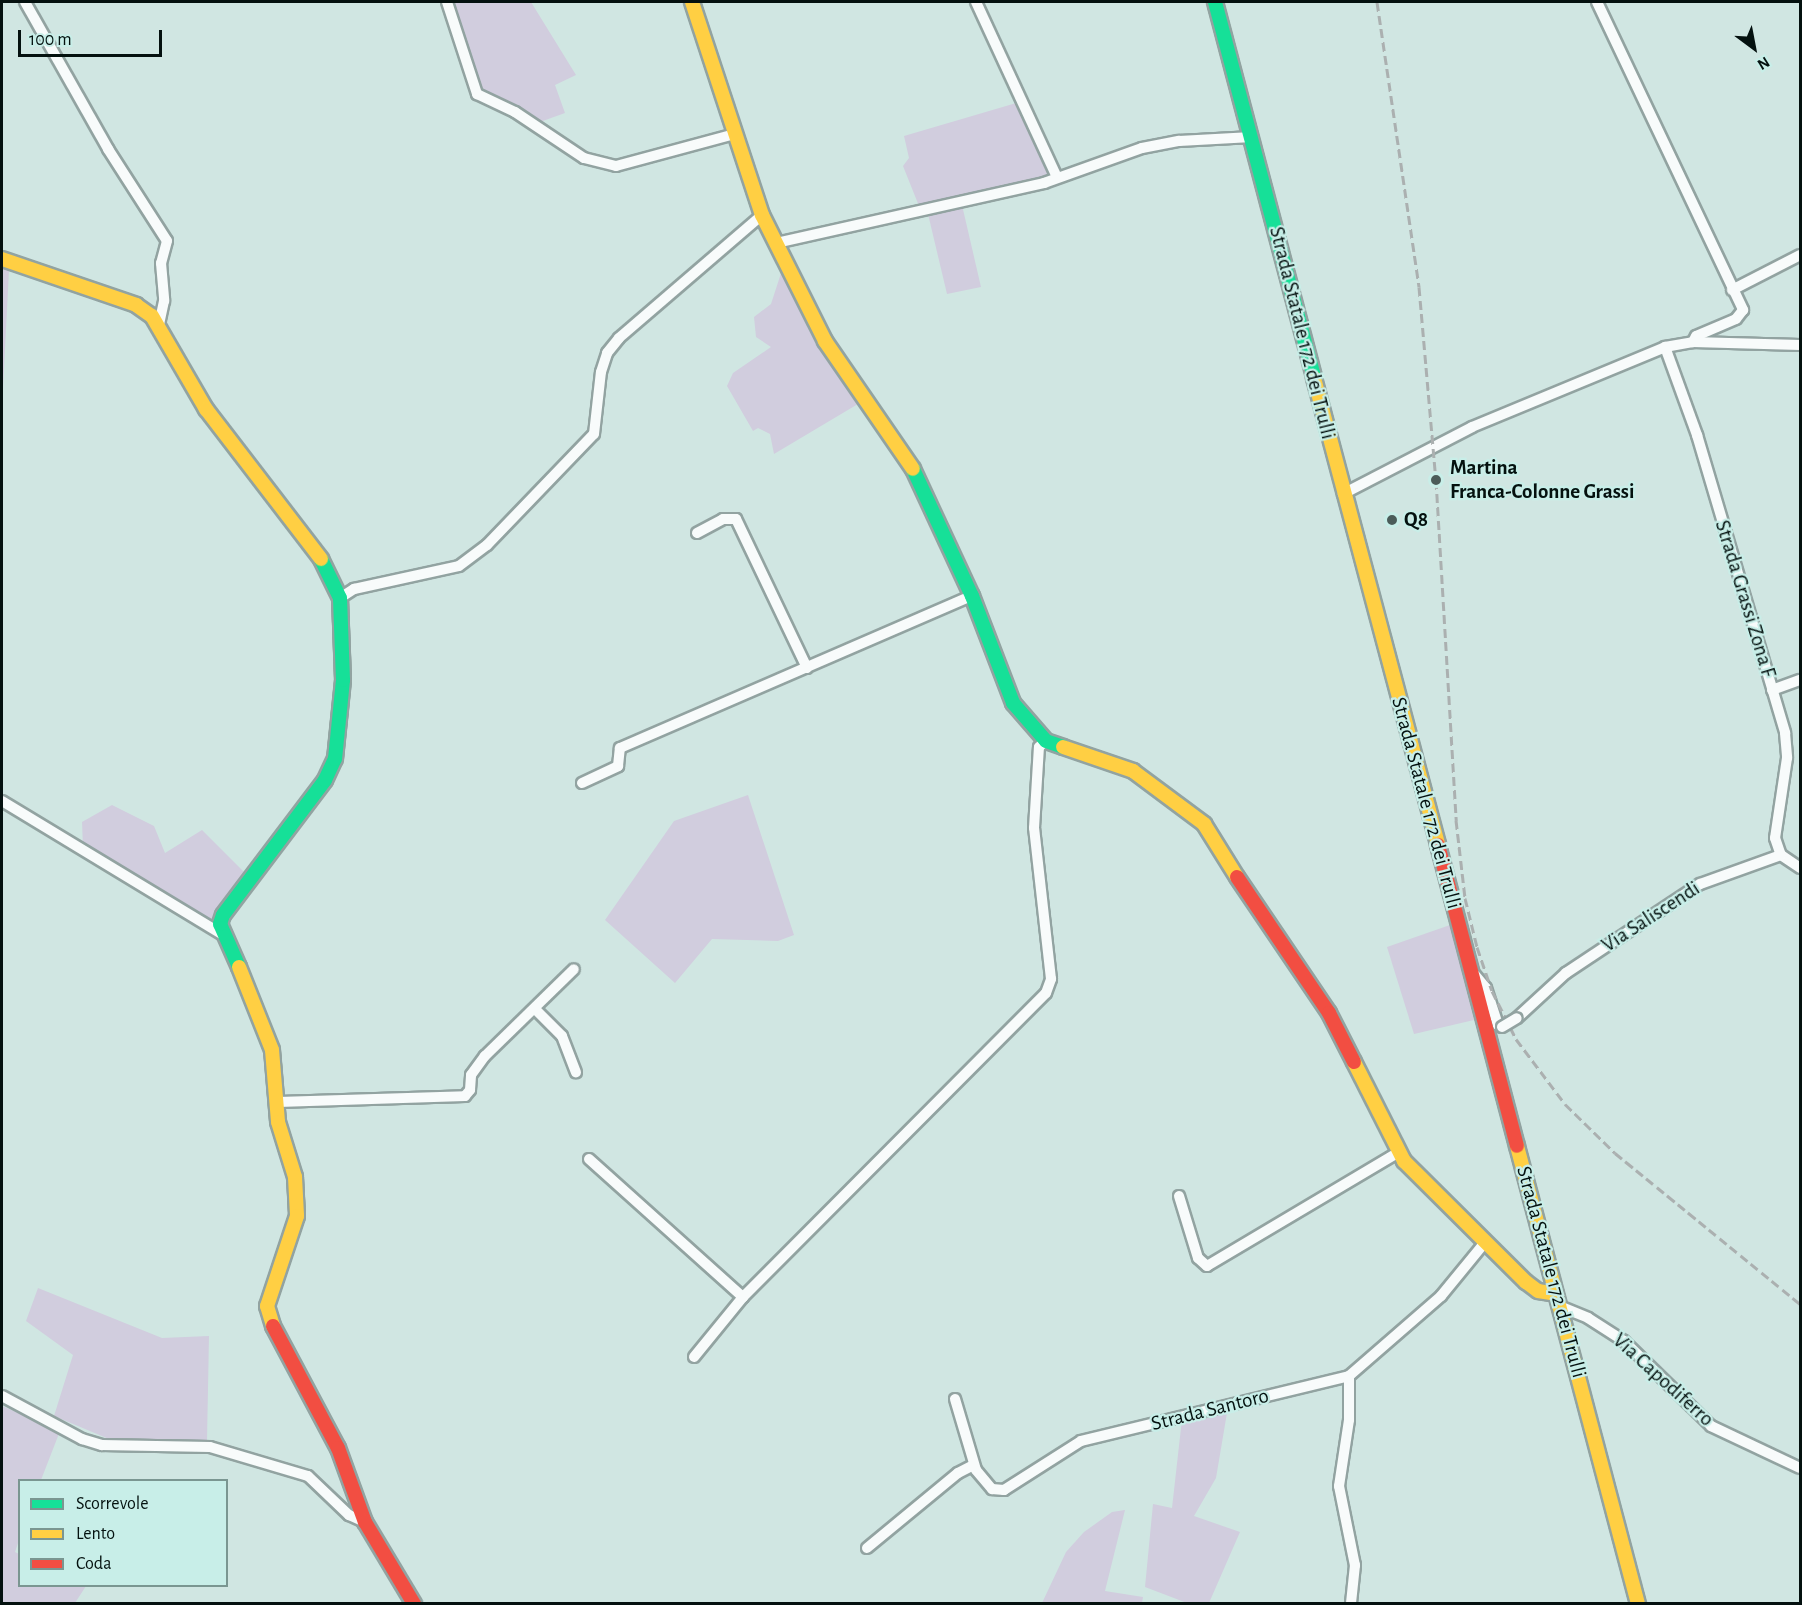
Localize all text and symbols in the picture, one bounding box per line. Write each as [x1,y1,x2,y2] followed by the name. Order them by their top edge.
[21,18,165,56] scale bar
[1724,18,1784,78] north arrow
[29,31,72,49] text: 100 m
[1755,54,1772,73] text: N
[1263,224,1341,442] street label: Strada Statale 172 dei Trulli
[1450,455,1634,505] place label: Martina Franca-Colonne Grassi
[1427,471,1445,489] marker: Martina Franca-Colonne Grassi
[1404,507,1428,533] place label: Q8
[1385,513,1399,527] marker: Q8
[1709,517,1781,681] street label: Strada Grassi Zona F
[1386,694,1466,912] street label: Strada Statale 172 dei Trulli
[1597,876,1705,958] street label: Via Saliscendi
[1511,1163,1591,1381] street label: Strada Statale 172 dei Trulli
[1607,1328,1719,1432] street label: Via Capodiferro
[1149,1383,1271,1437] street label: Strada Santoro
[18,1479,228,1587] legend
[76,1495,149,1513] text: Scorrevole
[76,1525,115,1543] text: Lento
[76,1555,111,1573] text: Coda

